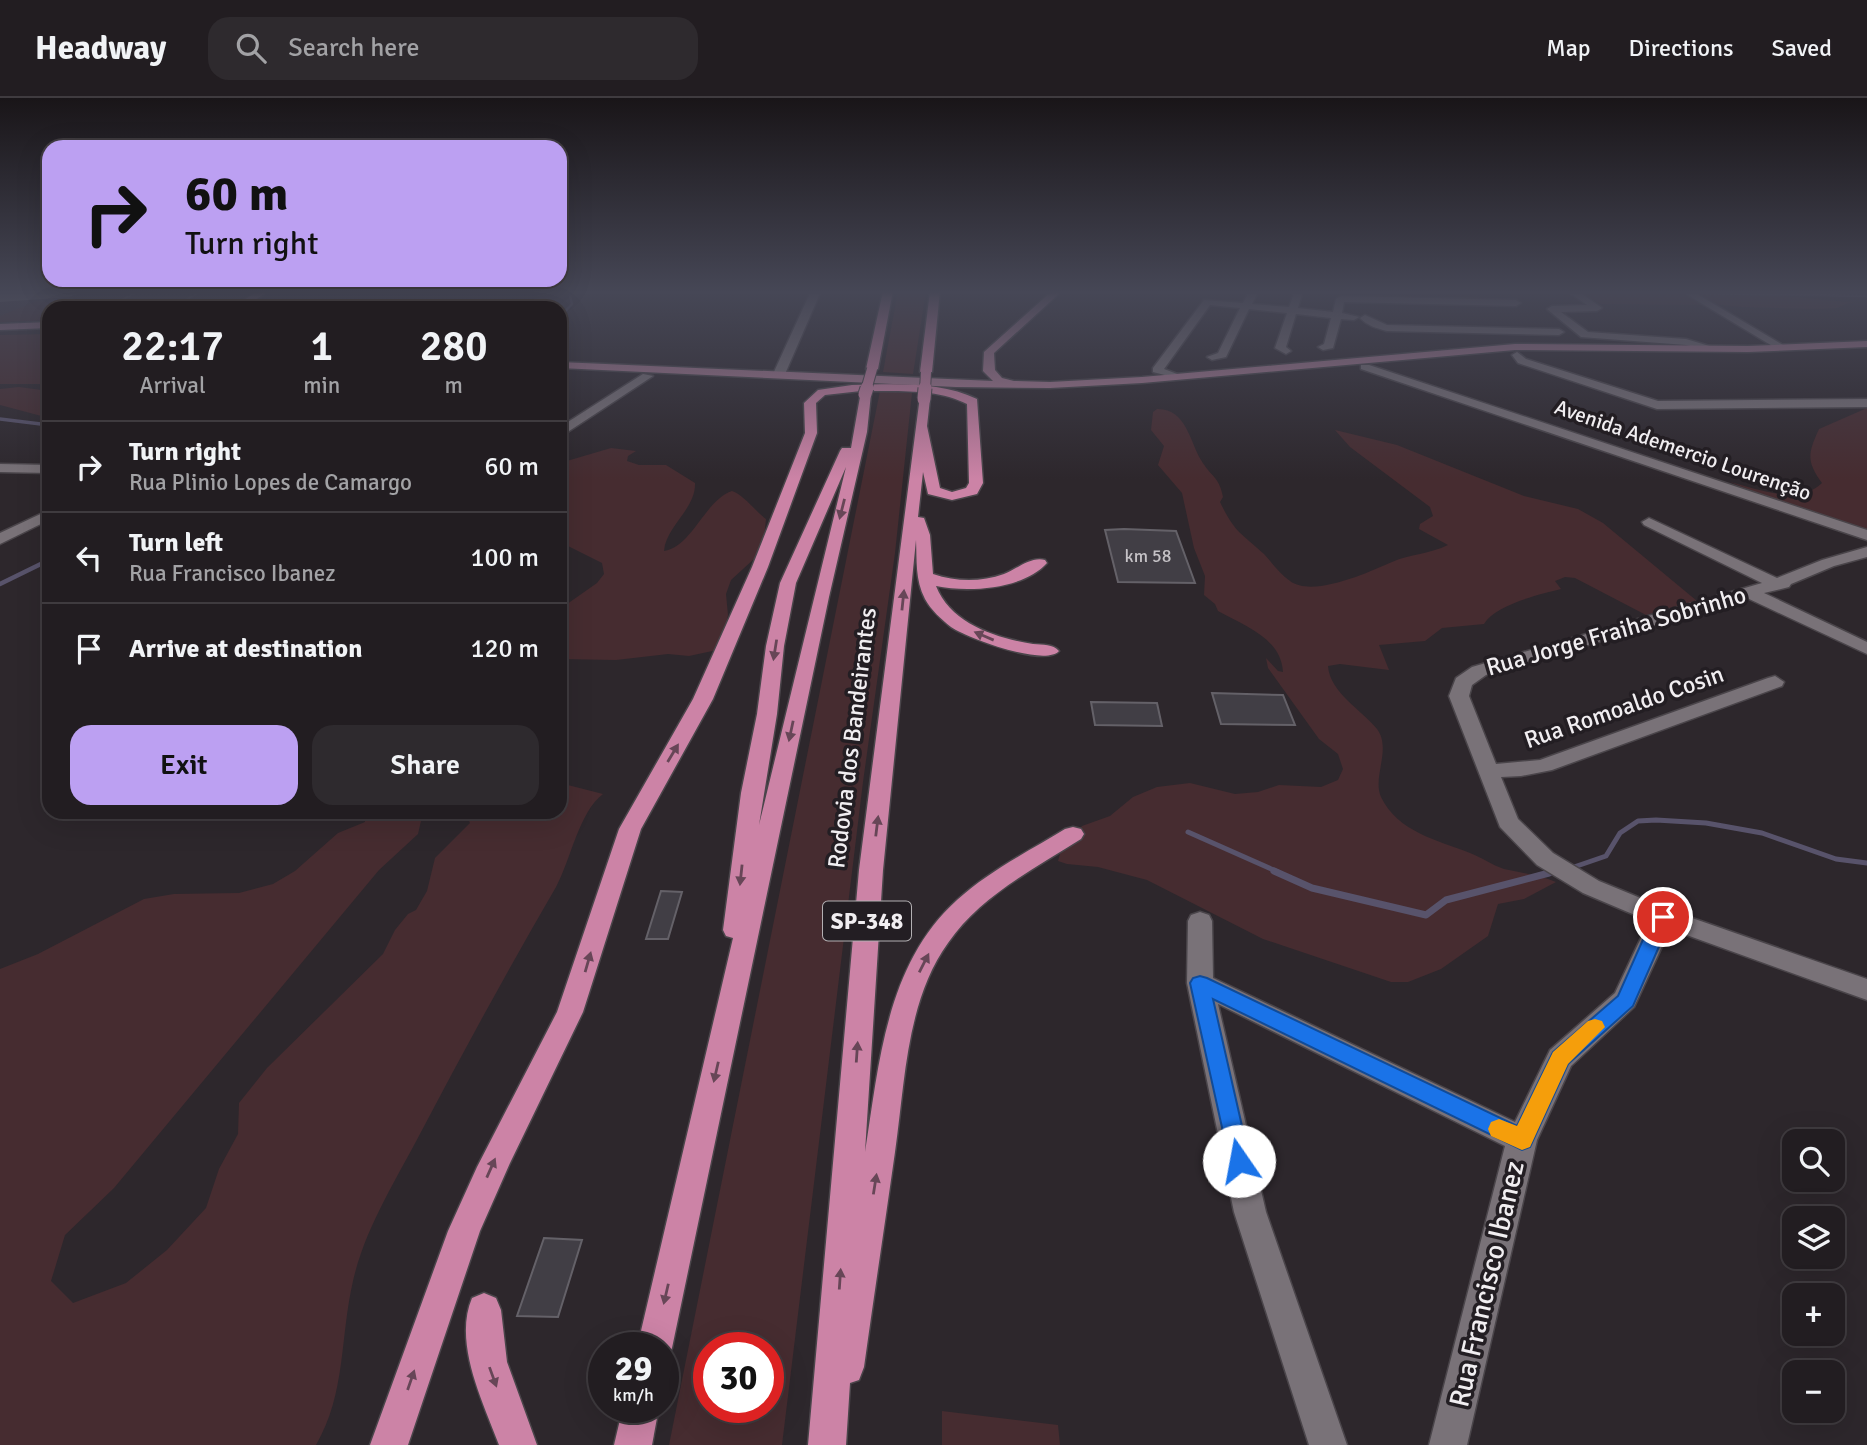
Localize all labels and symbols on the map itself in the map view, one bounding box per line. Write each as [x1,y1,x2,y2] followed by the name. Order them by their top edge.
[1551,394,1815,506] street label: Avenida Ademercio Lourenção
[836,498,847,520] one-way arrow
[1125,545,1171,567] house number: km 58
[1483,580,1749,682] street label: Rua Jorge Fraiha Sobrinho
[898,589,909,611] one-way arrow
[821,606,883,870] street label: Rodovia dos Bandeirantes
[973,631,994,642] one-way arrow
[769,639,780,661] one-way arrow
[1520,659,1728,755] street label: Rua Romoaldo Cosin
[786,720,797,742] one-way arrow
[666,743,679,762] one-way arrow
[871,815,882,837] one-way arrow
[735,864,746,886] one-way arrow
[1633,887,1693,947] pin
[823,902,911,940] road number: SP-348
[583,951,594,973] one-way arrow
[918,953,930,973] one-way arrow
[852,1041,863,1063] one-way arrow
[710,1061,721,1083] one-way arrow
[1202,1124,1276,1198] position arrow
[485,1158,497,1178] one-way arrow
[1442,1158,1532,1410] street label: Rua Francisco Ibanez
[870,1173,881,1195] one-way arrow
[835,1268,846,1290] one-way arrow
[661,1283,672,1305] one-way arrow
[693,1332,784,1423] speed limit sign: 30
[487,1367,498,1388] one-way arrow
[406,1370,417,1391] one-way arrow

